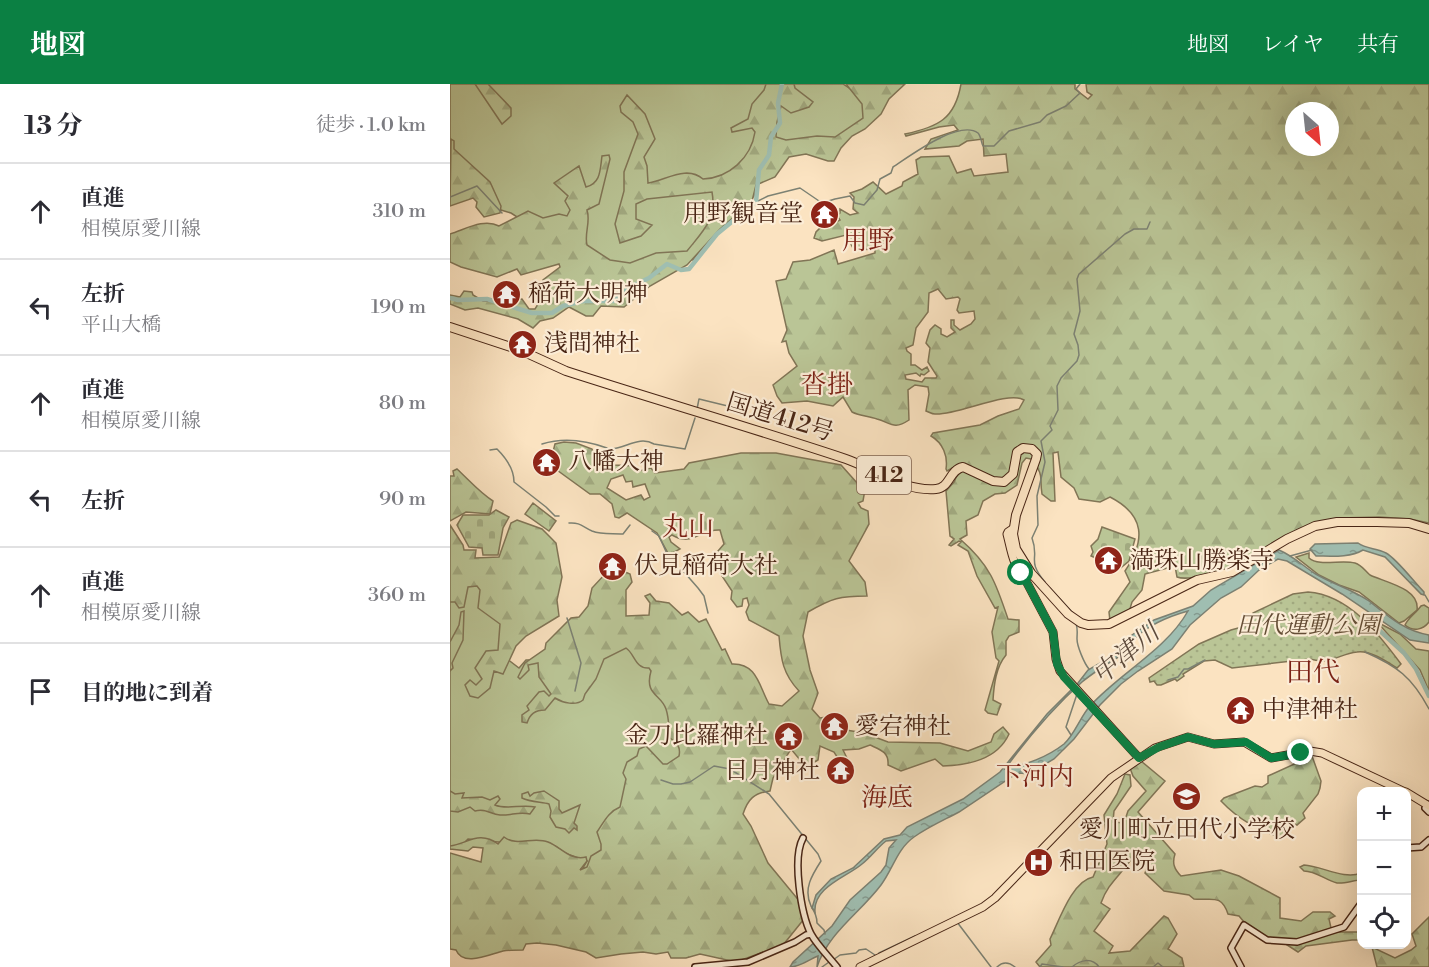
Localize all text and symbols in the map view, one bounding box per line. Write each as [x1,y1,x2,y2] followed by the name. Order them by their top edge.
[30,28,86,63] text: 地図
[1187,32,1229,58] text: 地図
[1262,32,1324,58] text: レイヤ
[1357,32,1399,58] text: 共有
[1285,102,1339,156] north arrow
[24,110,82,142] text: 13 分
[316,113,426,138] text: 徒歩 · 1.0 km
[81,185,125,212] text: 直進
[24,195,57,228] icon: ahead
[808,198,840,230] temple icon: 用野観音堂
[373,199,426,224] text: 310 m
[683,199,803,229] place label: 用野観音堂
[81,217,201,242] text: 相模原愛川線
[842,225,894,257] district label: 用野
[491,278,523,310] temple icon: 稲荷大明神
[528,279,648,309] place label: 稲荷大明神
[81,281,125,308] text: 左折
[24,291,57,324] icon: left
[371,295,426,320] text: 190 m
[81,313,161,338] text: 平山大橋
[507,328,539,360] temple icon: 浅間神社
[544,329,640,359] place label: 浅間神社
[801,369,853,401] district label: 沓掛
[81,377,125,404] text: 直進
[24,387,57,420] icon: ahead
[723,387,837,449] street label: 国道412号
[379,391,426,416] text: 80 m
[81,409,201,434] text: 相模原愛川線
[531,446,563,478] temple icon: 八幡大神
[568,447,664,477] place label: 八幡大神
[857,456,911,494] road number: 412
[24,483,57,516] icon: left
[379,487,426,512] text: 90 m
[81,488,125,515] text: 左折
[662,511,714,543] district label: 丸山
[1093,545,1125,577] temple icon: 満珠山勝楽寺
[1130,546,1274,576] place label: 満珠山勝楽寺
[597,550,629,582] temple icon: 伏見稲荷大社
[634,551,778,581] place label: 伏見稲荷大社
[1007,559,1033,585] route start
[81,569,125,596] text: 直進
[24,579,57,612] icon: ahead
[368,583,426,608] text: 360 m
[81,601,201,626] text: 相模原愛川線
[1236,611,1384,641] park label: 田代運動公園
[1086,615,1168,691] water label: 中津川
[1286,656,1340,690] district label: 田代
[24,675,57,708] icon: arrive
[81,680,213,707] text: 目的地に到着
[1225,694,1257,726] temple icon: 中津神社
[1262,695,1358,725] place label: 中津神社
[818,711,850,743] temple icon: 愛宕神社
[855,712,951,742] place label: 愛宕神社
[773,720,805,752] temple icon: 金刀比羅神社
[624,721,768,751] place label: 金刀比羅神社
[1287,739,1313,765] route end
[825,755,857,787] temple icon: 日月神社
[724,756,820,786] place label: 日月神社
[996,761,1074,793] district label: 下河内
[1171,781,1203,813] school or university icon: 愛川町立田代小学校
[861,782,913,814] district label: 海底
[1357,787,1411,949] map controls
[1357,787,1411,841] button: +
[1079,815,1295,845] place label: 愛川町立田代小学校
[1357,841,1411,895] button: −
[1022,846,1054,878] hospital icon: 和田医院
[1059,847,1155,877] place label: 和田医院
[1357,895,1411,949] button: locate

